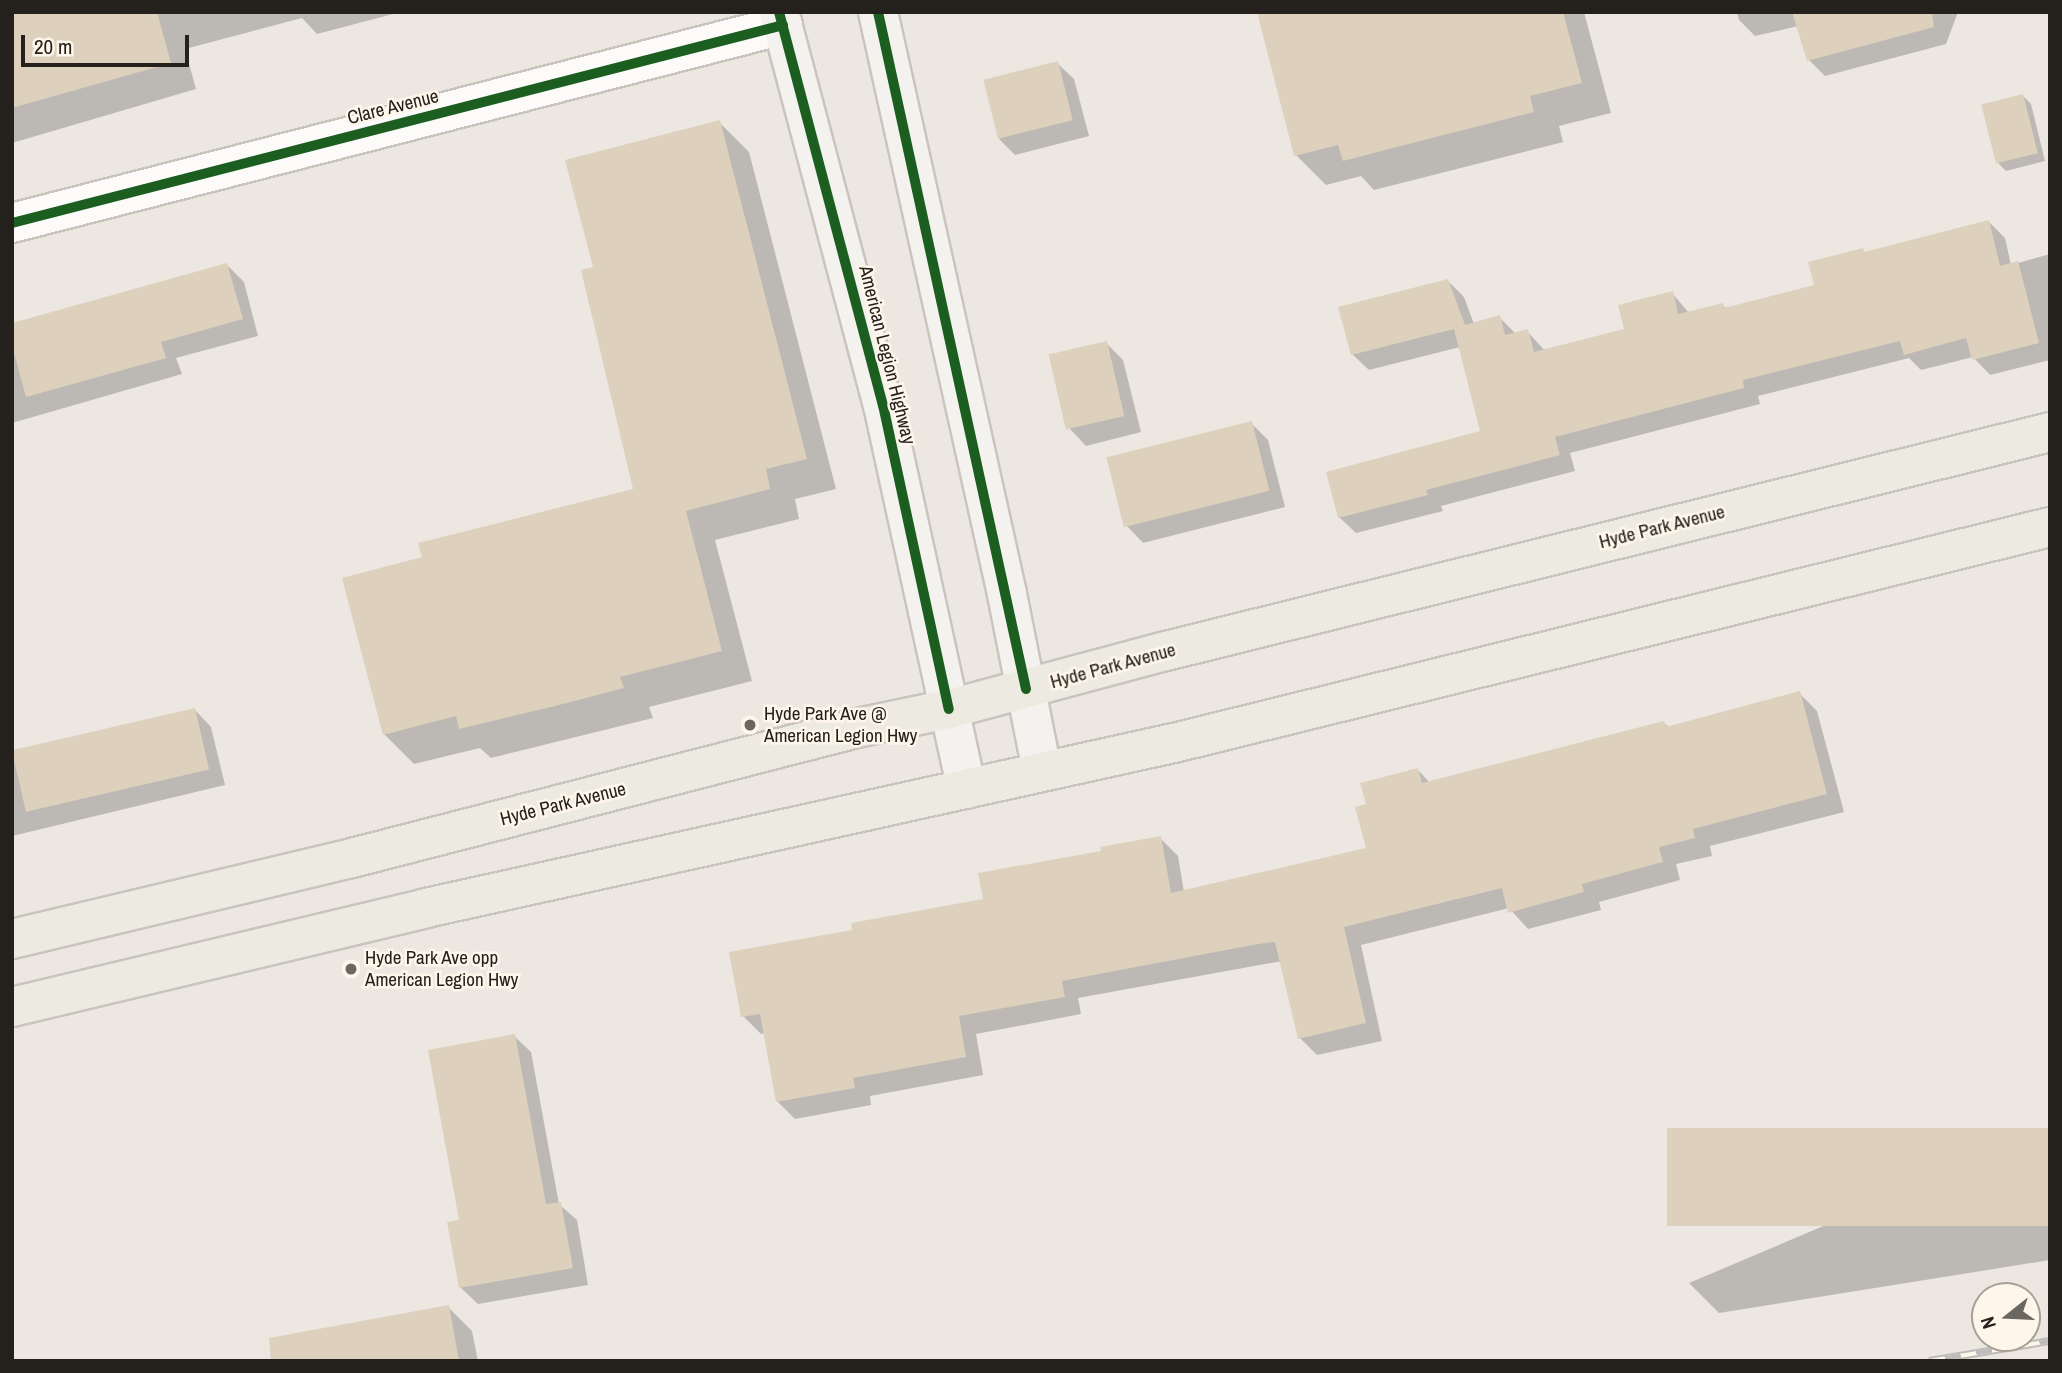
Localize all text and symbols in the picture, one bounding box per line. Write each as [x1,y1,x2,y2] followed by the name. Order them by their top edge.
[24,21,192,65] scale bar
[34,32,72,61] text: 20 m
[345,85,441,129] street label: Clare Avenue
[854,263,920,447] street label: American Legion Highway
[1596,500,1728,554] street label: Hyde Park Avenue
[1047,638,1179,694] street label: Hyde Park Avenue
[764,703,917,747] place label: Hyde Park Ave @ American Legion Hwy
[742,717,758,733] marker: Hyde Park Ave @ American Legion Hwy
[497,777,629,831] street label: Hyde Park Avenue
[365,947,518,991] place label: Hyde Park Ave opp American Legion Hwy
[343,961,359,977] marker: Hyde Park Ave opp American Legion Hwy
[1971,1282,2041,1352] north arrow
[1974,1314,2002,1332] text: N

